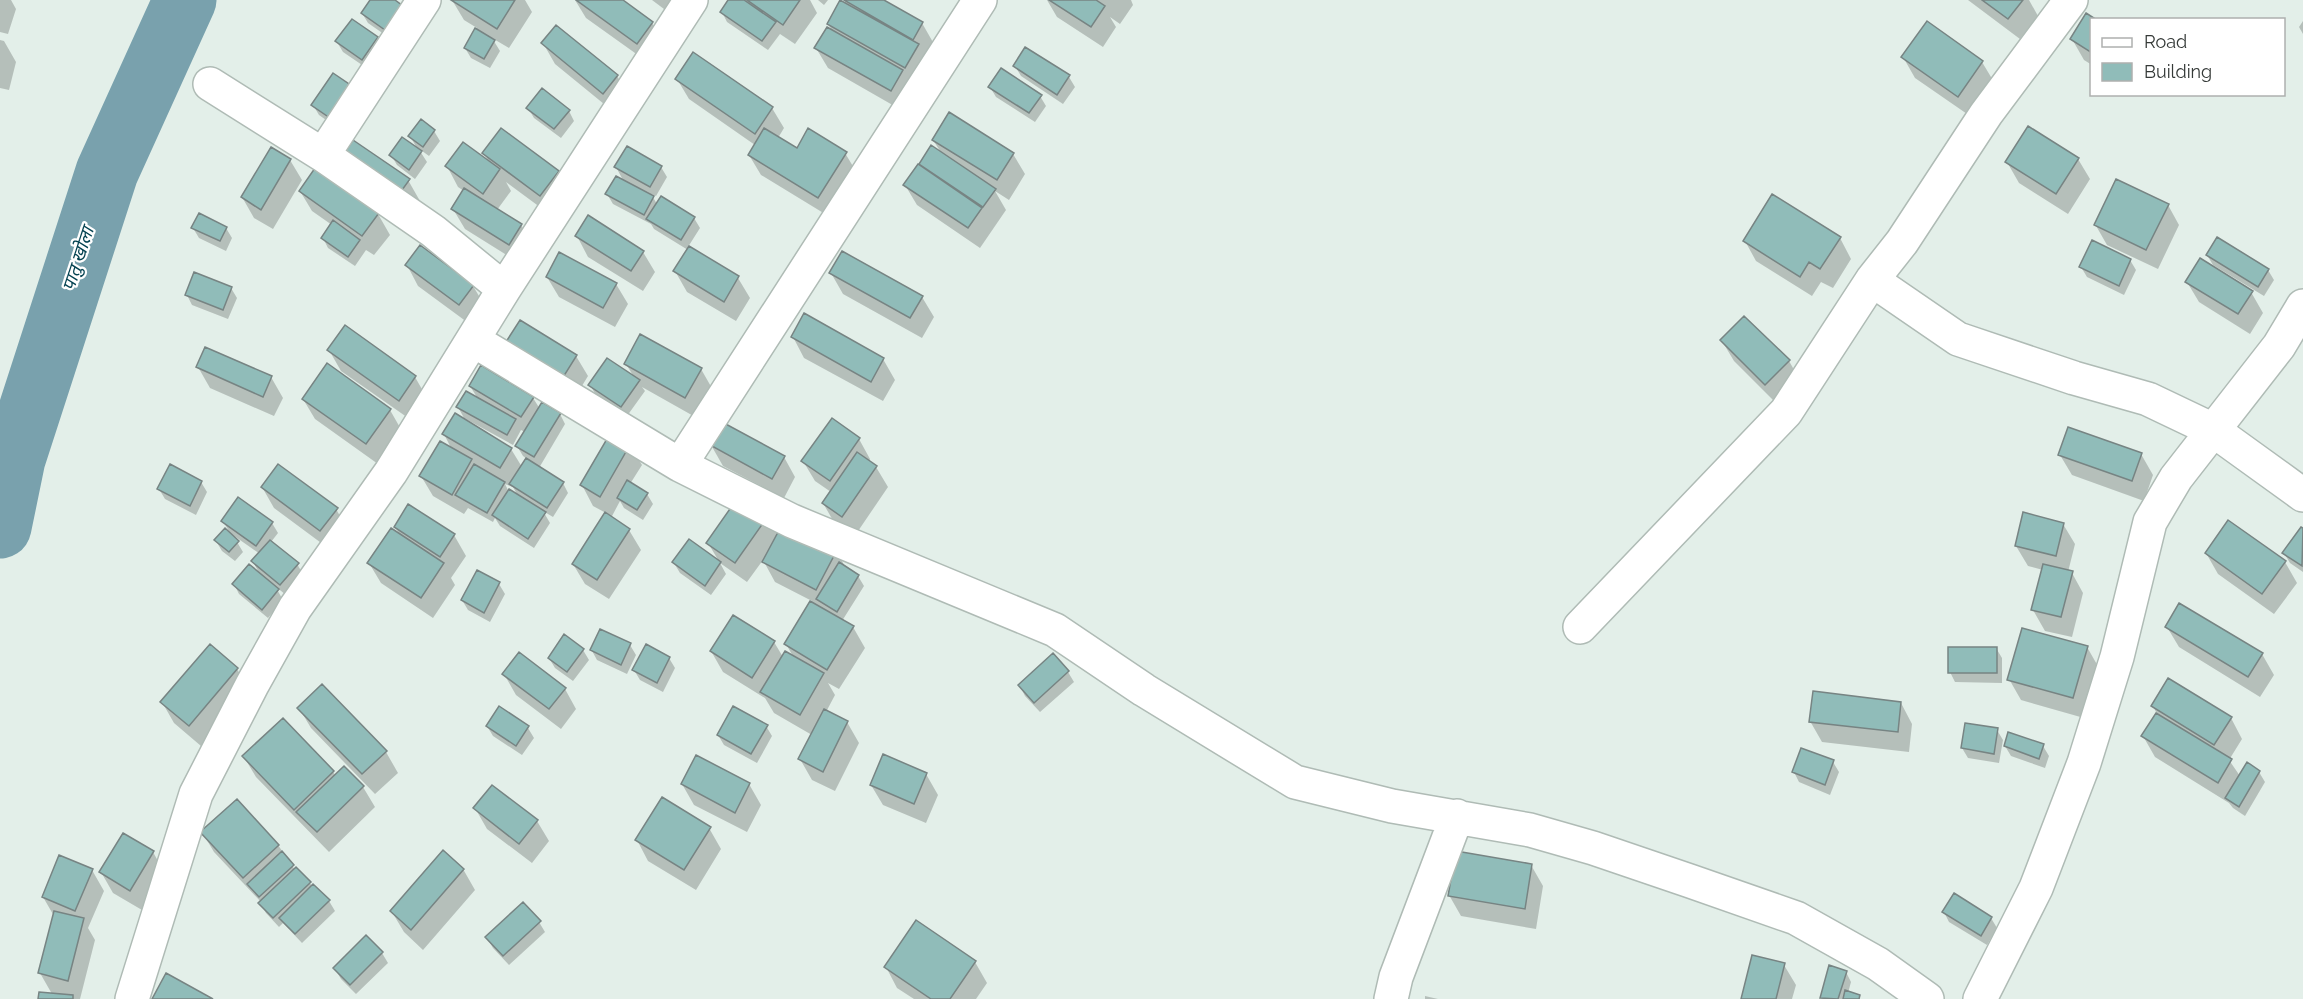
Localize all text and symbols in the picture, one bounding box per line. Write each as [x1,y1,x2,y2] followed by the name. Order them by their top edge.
[2090,18,2285,96] legend
[2144,31,2187,52] text: Road
[2144,61,2212,82] text: Building
[57,221,100,294] water label: पातु खोला

